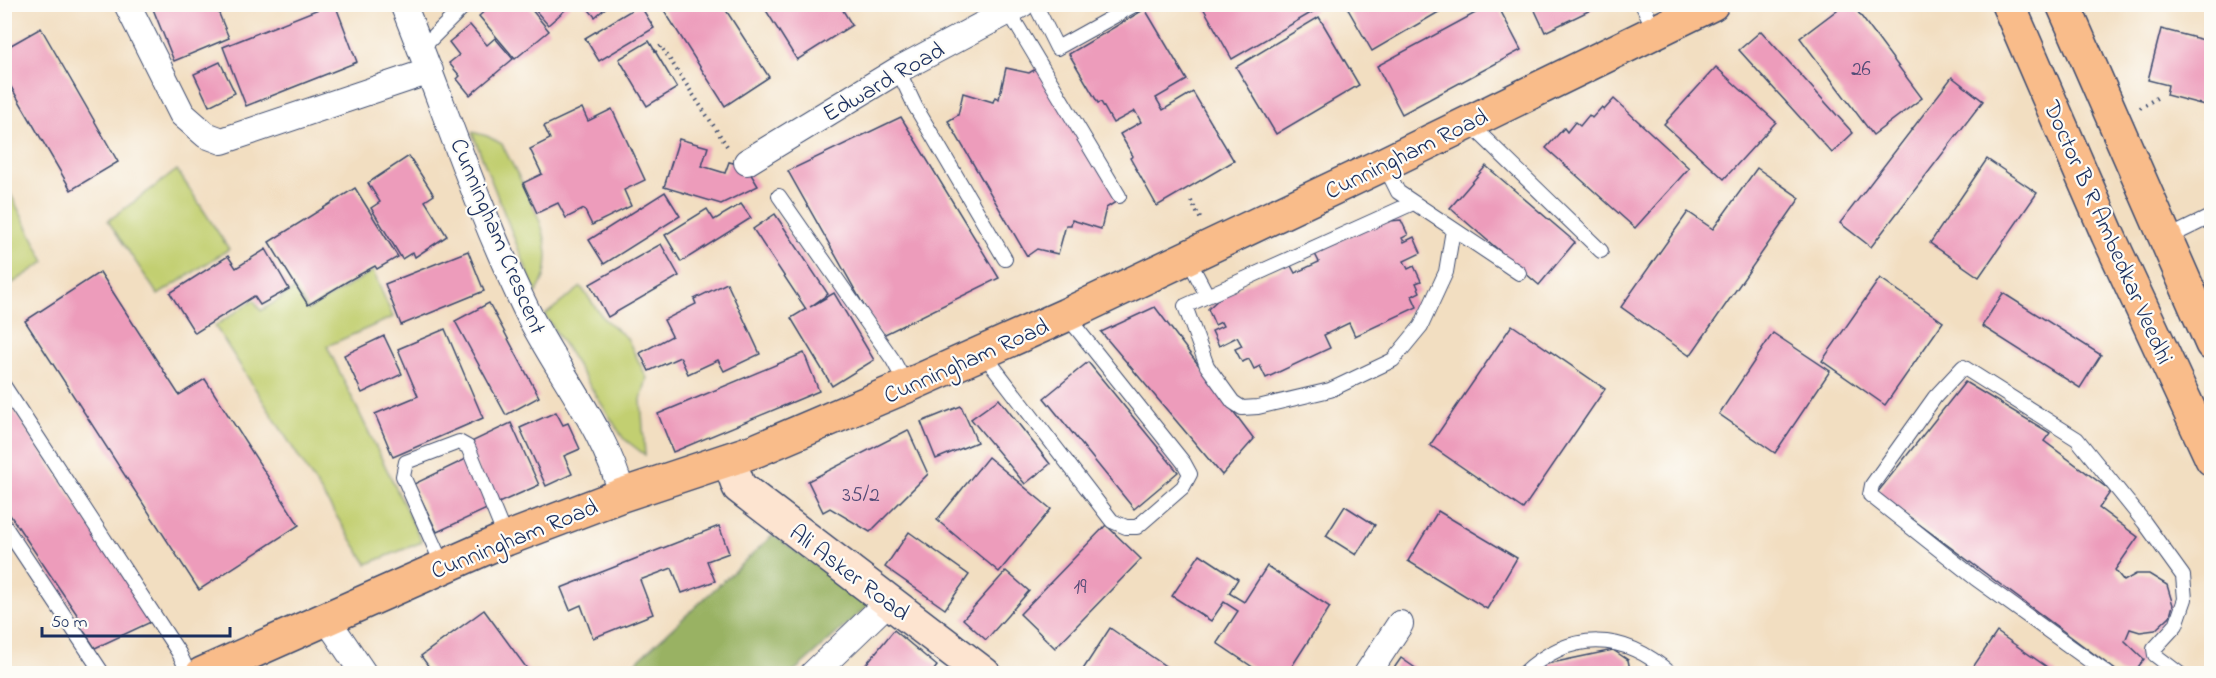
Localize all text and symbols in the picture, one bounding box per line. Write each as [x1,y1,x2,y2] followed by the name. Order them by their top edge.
[817,34,952,132] street label: Edward Road
[1851,55,1871,85] house number: 26
[2032,95,2181,370] street label: Doctor B R Ambedkar Veedhi
[1320,100,1495,210] street label: Cunningham Road
[439,133,554,341] street label: Cunningham Crescent
[879,310,1056,414] street label: Cunningham Road
[842,481,880,511] house number: 35/2
[426,491,604,590] street label: Cunningham Road
[781,517,917,631] street label: Ali Asker Road
[1074,573,1087,603] house number: 19
[42,600,230,638] scale bar
[51,610,88,636] text: 50 m

